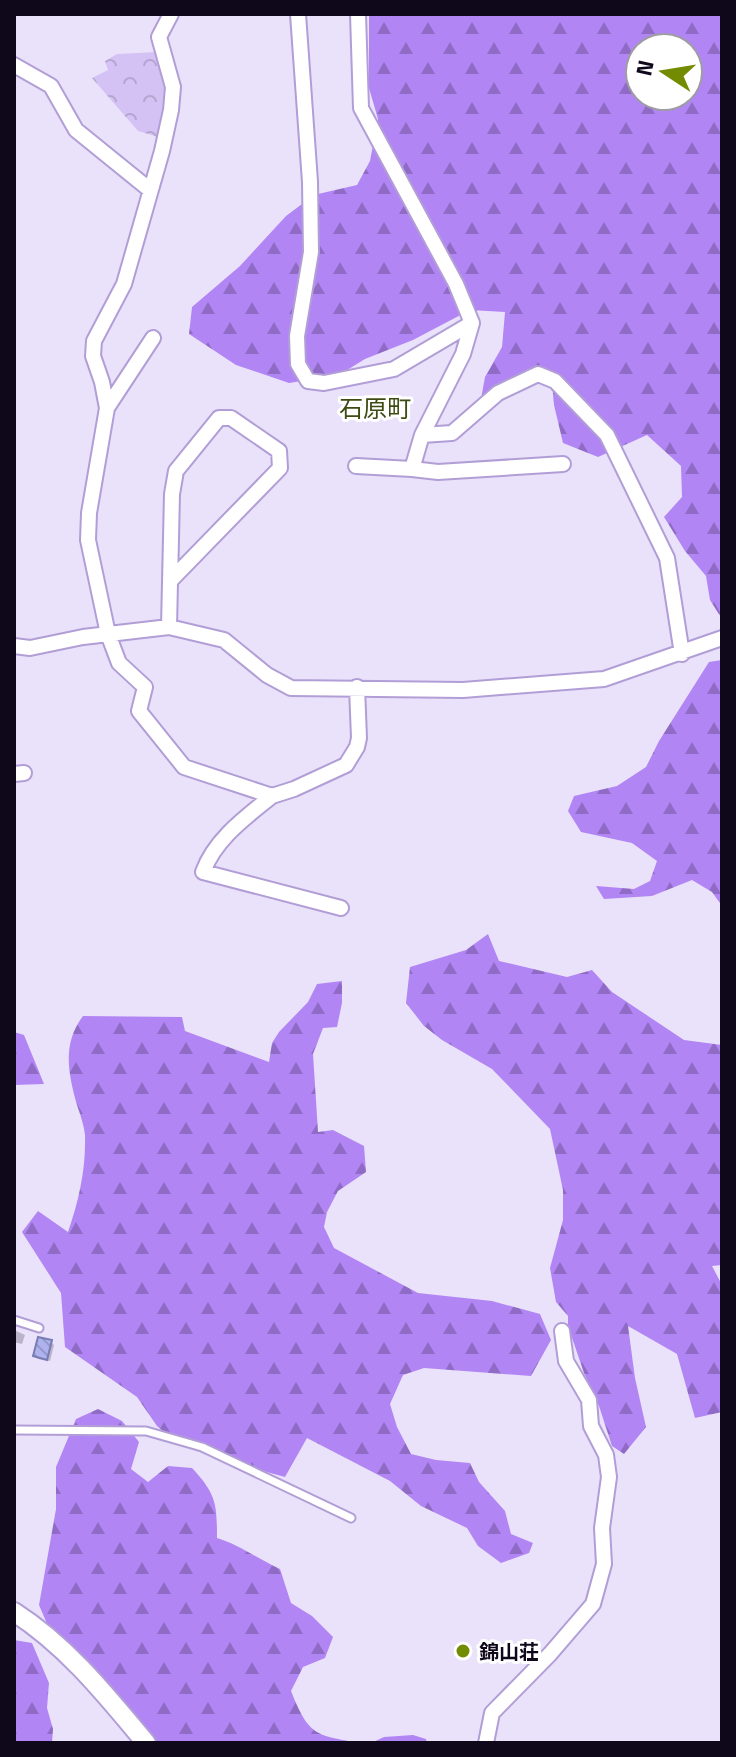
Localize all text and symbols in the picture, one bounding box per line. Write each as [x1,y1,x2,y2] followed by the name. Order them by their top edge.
[624,32,704,112] north arrow
[626,57,663,79] text: N
[339,390,411,426] district label: 石原町
[479,1636,539,1667] place label: 錦山荘
[454,1642,472,1660] marker: 錦山荘

